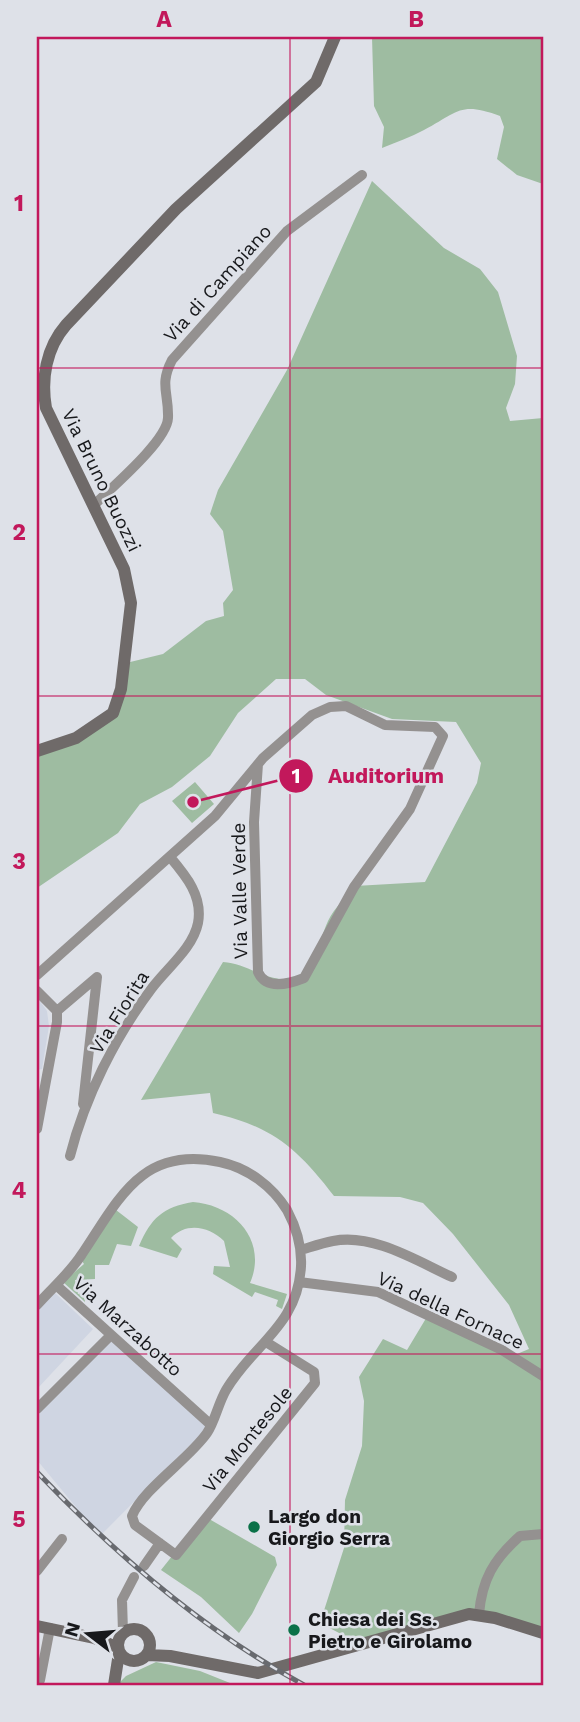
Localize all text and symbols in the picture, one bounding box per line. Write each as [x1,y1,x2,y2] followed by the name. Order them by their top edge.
[156,6,172,33] text: A
[408,6,424,33] text: B
[14,190,24,217] text: 1
[159,220,276,347] street label: Via di Campiano
[57,405,146,556] street label: Via Bruno Buozzi
[12,519,26,546] text: 2
[279,755,458,797] callout: Auditorium
[291,763,301,788] text: 1
[328,763,444,788] text: Auditorium
[227,823,252,959] street label: Via Valle Verde
[12,848,26,875] text: 3
[85,966,154,1058] street label: Via Fiorita
[12,1177,27,1204] text: 4
[374,1266,528,1355] street label: Via della Fornace
[68,1271,187,1381] street label: Via Marzabotto
[197,1381,297,1497] street label: Via Montesole
[268,1505,390,1550] place label: Largo don Giorgio Serra
[12,1506,26,1533] text: 5
[246,1519,262,1535] marker: Largo don Giorgio Serra
[52,1600,122,1670] north arrow
[308,1608,472,1653] place label: Chiesa dei Ss. Pietro e Girolamo
[59,1620,85,1639] text: N
[286,1622,302,1638] marker: Chiesa dei Ss. Pietro e Girolamo

